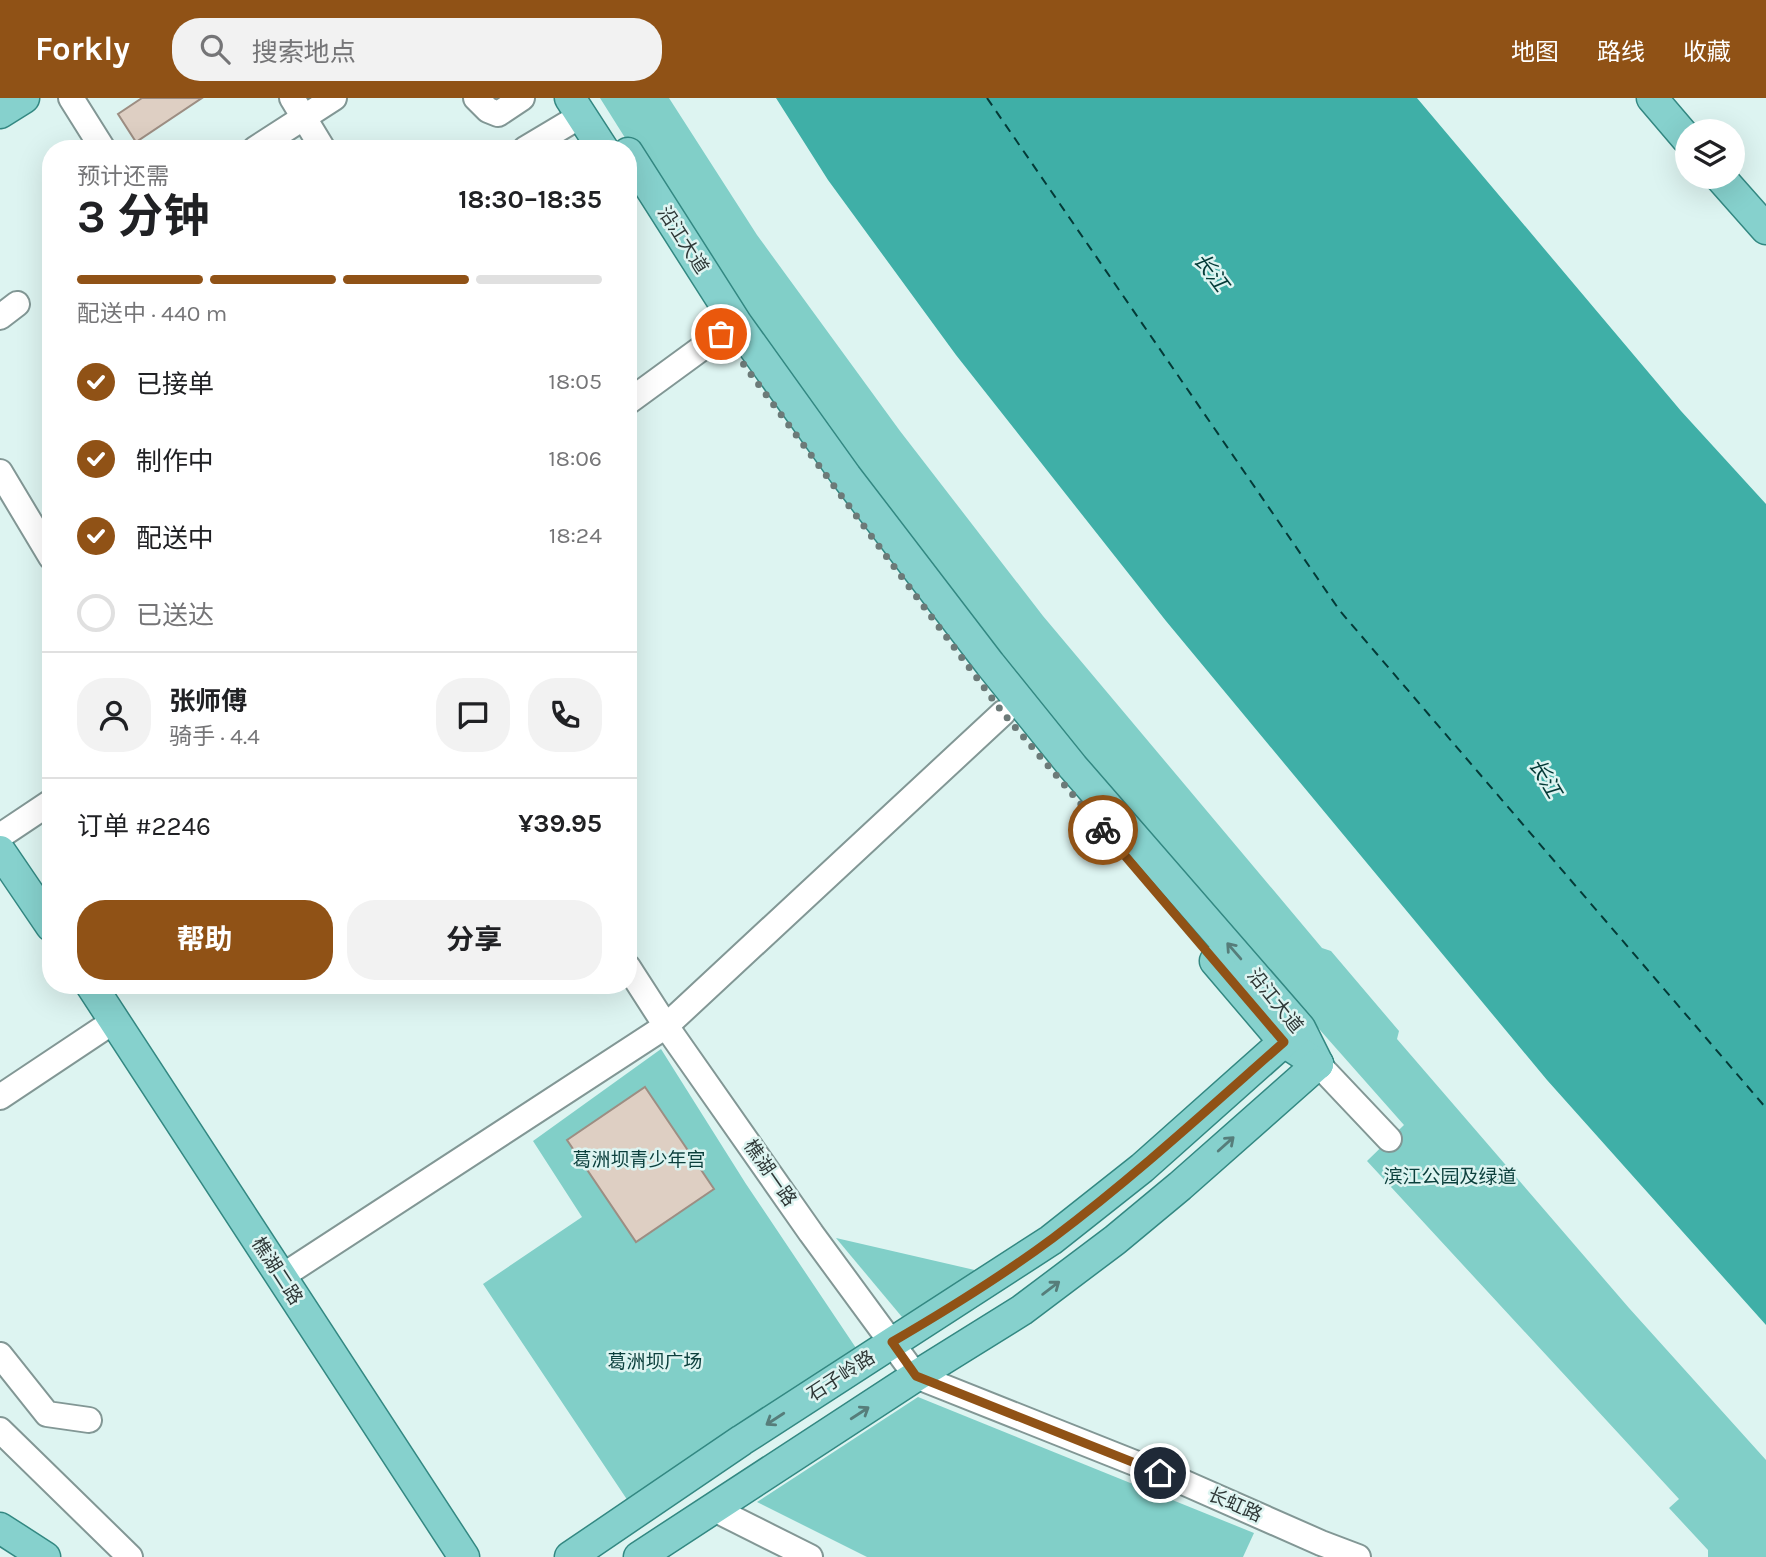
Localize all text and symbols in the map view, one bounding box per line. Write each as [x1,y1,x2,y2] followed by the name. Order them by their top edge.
[172,18,662,81] search box
[35,30,130,68] text: Forkly
[196,30,234,68] icon: search
[252,37,356,68] text: 搜索地点
[1511,38,1559,66] text: 地图
[1597,38,1645,66] text: 路线
[1683,38,1731,66] text: 收藏
[1675,119,1745,189] map controls
[1675,119,1745,189] button: layers
[77,163,169,190] text: 预计还需
[458,184,602,215] text: 18:30–18:35
[77,190,209,244] text: 3 分钟
[653,202,713,278] street label: 沿江大道
[1189,248,1234,298] water label: 长江
[77,300,227,327] text: 配送中 · 440 m
[691,304,751,364] pin
[702,315,740,353] icon: bag
[77,363,115,401] icon: check
[548,368,602,395] text: 18:05
[136,369,214,400] text: 已接单
[77,440,115,478] icon: check
[548,445,602,472] text: 18:06
[136,446,214,477] text: 制作中
[77,517,115,555] icon: check
[549,522,602,549] text: 18:24
[136,523,214,554] text: 配送中
[136,600,214,631] text: 已送达
[77,678,151,752] button: person
[436,678,510,752] button: chat
[528,678,602,752] button: phone
[169,686,247,717] text: 张师傅
[169,723,260,750] text: 骑手 · 4.4
[1524,754,1567,804] water label: 长江
[1068,795,1138,865] courier
[518,808,602,839] text: ¥39.95
[77,811,211,842] text: 订单 #2246
[1084,811,1122,849] icon: bike
[77,900,333,980] button: 帮助
[347,900,602,980] button: 分享
[1226,942,1242,960] one-way arrow
[1243,965,1307,1037] street label: 沿江大道
[739,1136,801,1210] street label: 樵湖一路
[1217,1136,1235,1152] one-way arrow
[572,1149,706,1171] park label: 葛洲坝青少年宫
[1383,1166,1517,1188] park label: 滨江公园及绿道
[247,1233,307,1309] street label: 樵湖二路
[1041,1281,1059,1296] one-way arrow
[803,1346,879,1406] street label: 石子岭路
[607,1351,703,1373] park label: 葛洲坝广场
[850,1406,870,1420] one-way arrow
[766,1411,785,1426] one-way arrow
[1130,1443,1190,1503] pin
[1141,1454,1179,1492] icon: home
[1204,1483,1266,1527] street label: 长虹路

